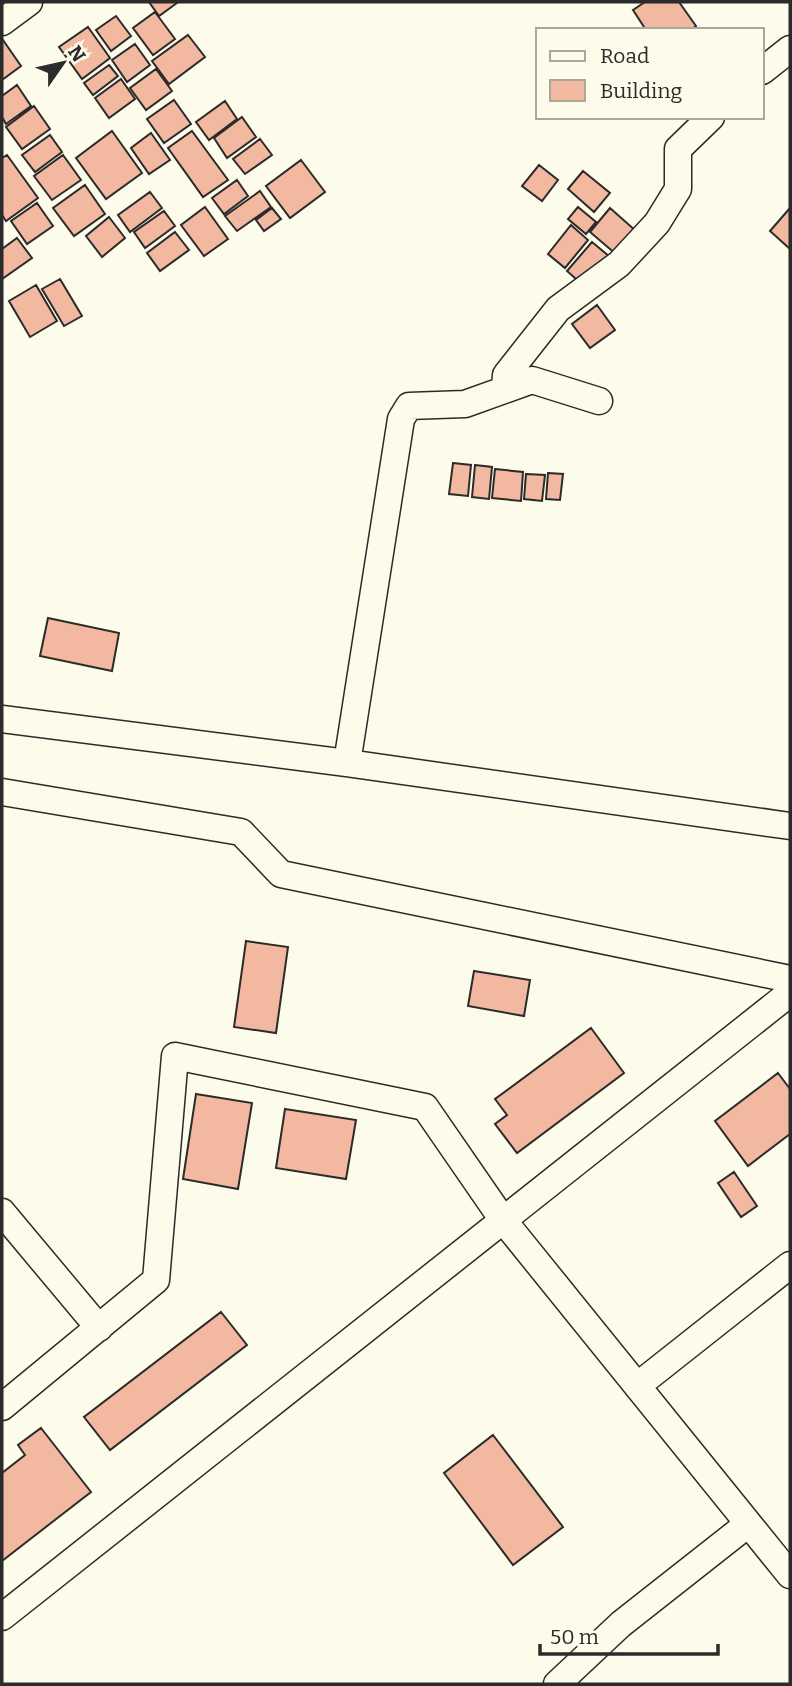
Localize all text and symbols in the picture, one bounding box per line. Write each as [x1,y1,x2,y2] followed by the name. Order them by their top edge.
[28,28,98,98] north arrow
[536,28,764,119] legend
[63,41,90,67] text: N
[600,43,649,69] text: Road
[600,78,683,104] text: Building
[540,1612,718,1656] scale bar
[550,1624,599,1650] text: 50 m

